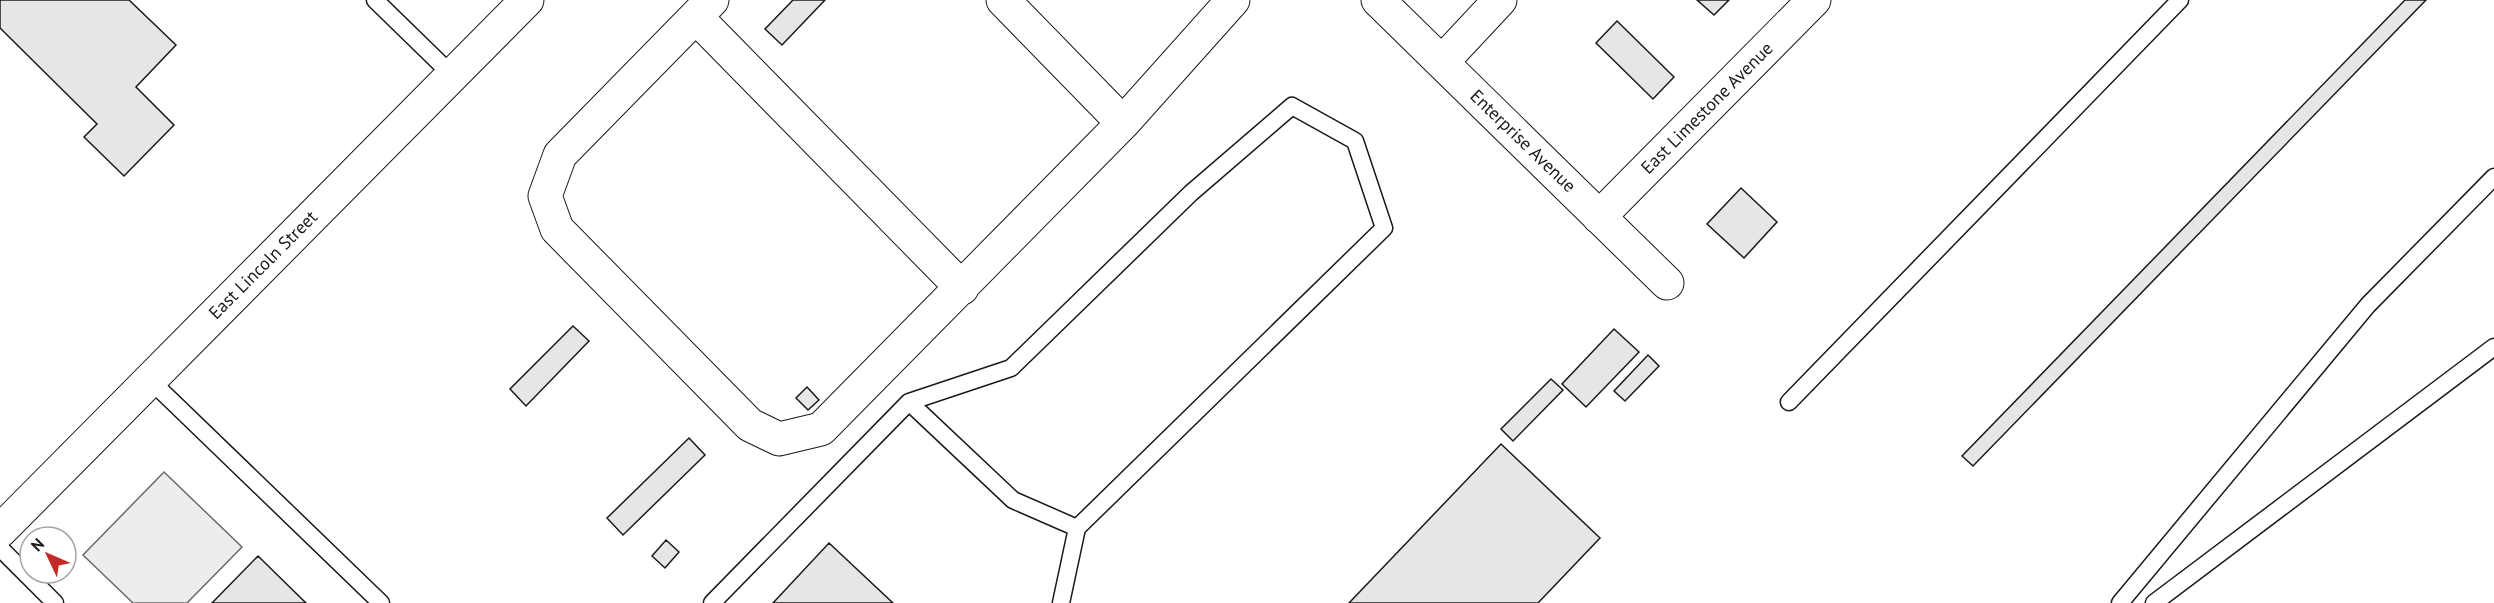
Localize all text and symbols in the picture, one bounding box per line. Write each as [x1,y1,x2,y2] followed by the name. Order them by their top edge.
[1636,37,1778,179] street label: East Limestone Avenue
[1466,84,1581,197] street label: Enterprise Avenue
[204,206,322,324] street label: East Lincoln Street
[18,525,78,585] north arrow
[26,534,48,555] text: N

